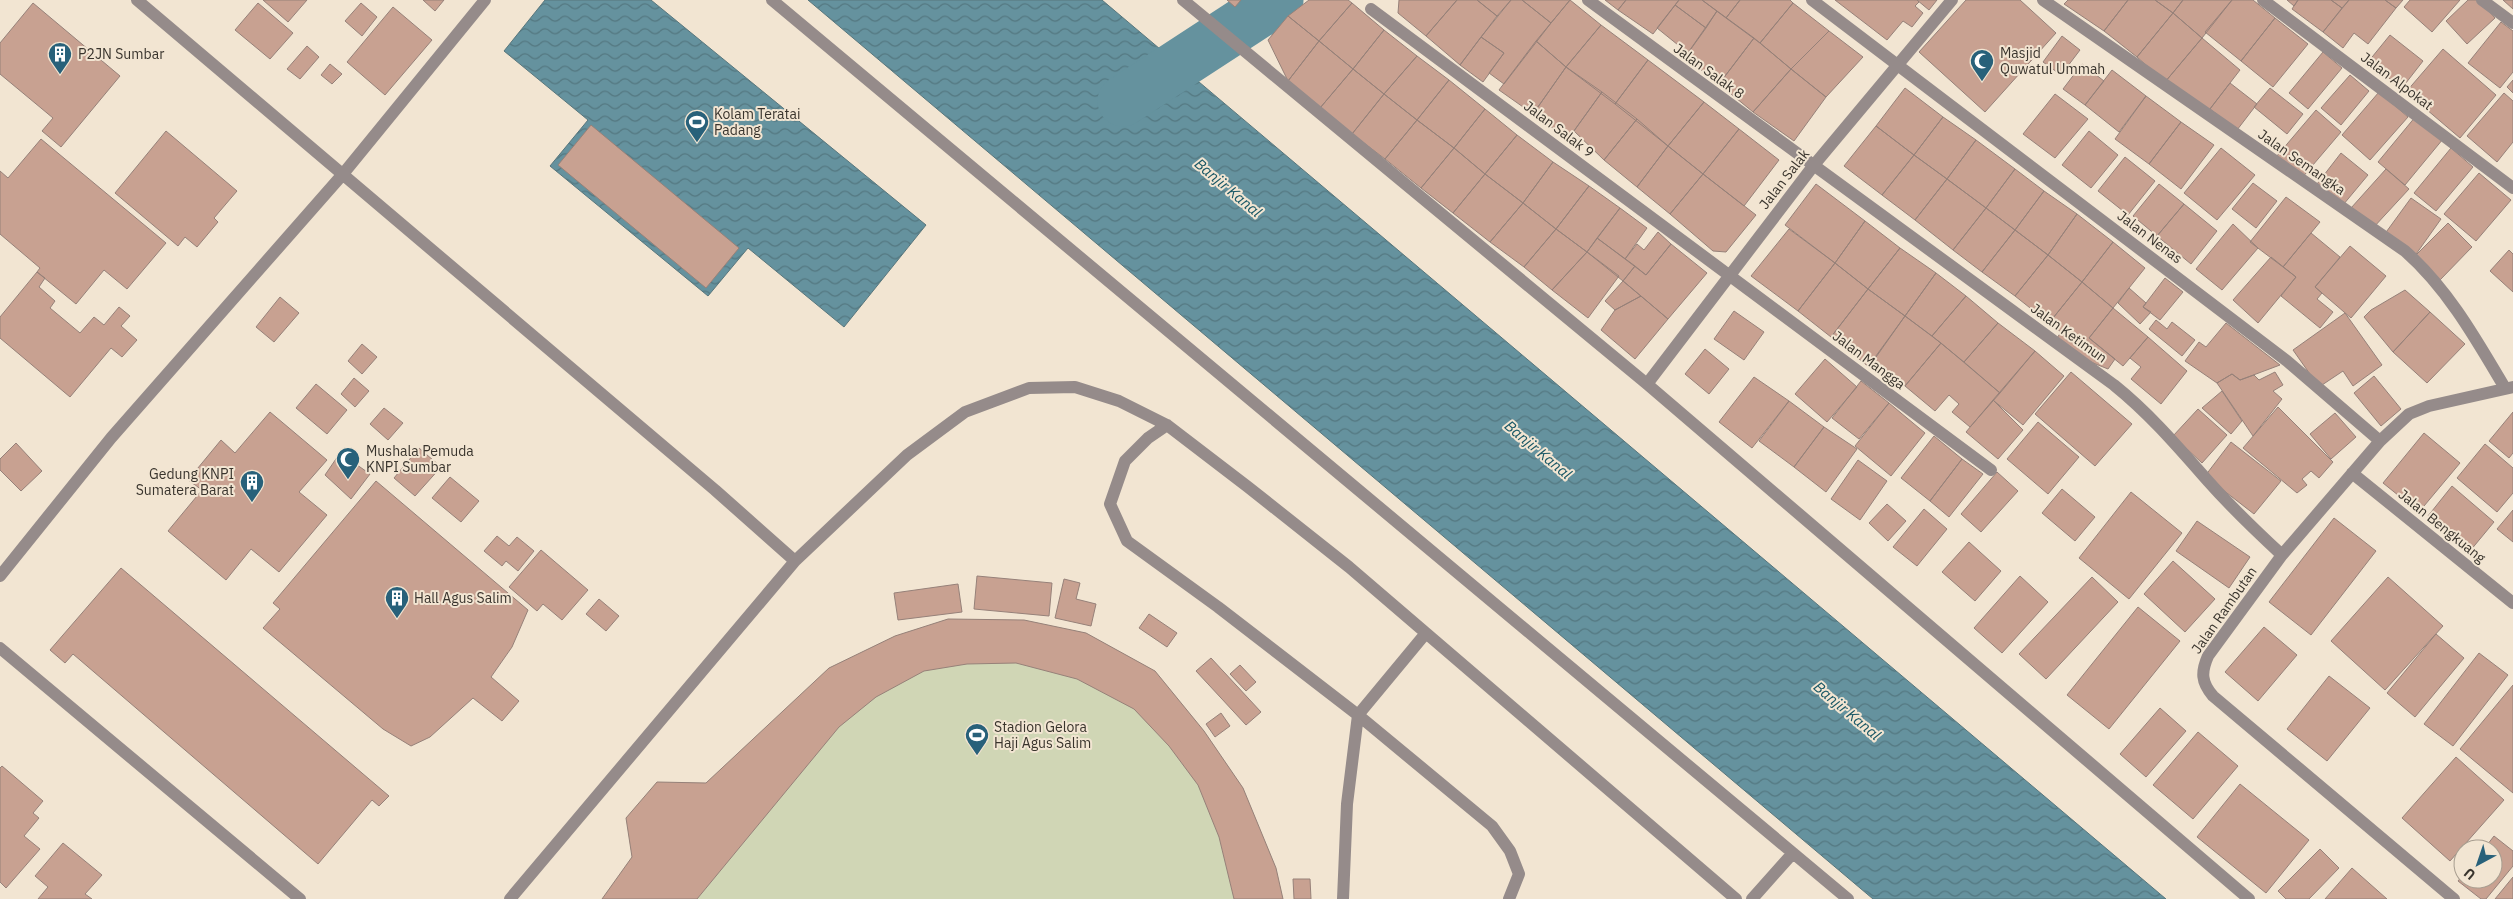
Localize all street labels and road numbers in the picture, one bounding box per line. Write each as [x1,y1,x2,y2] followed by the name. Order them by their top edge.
[1670,39,1748,103] street label: Jalan Salak 8
[2357,48,2437,114] street label: Jalan Alpokat
[1520,97,1598,161] street label: Jalan Salak 9
[2255,125,2350,199] street label: Jalan Semangka
[1755,145,1813,213] street label: Jalan Salak
[2114,207,2186,267] street label: Jalan Nenas
[2027,299,2111,367] street label: Jalan Ketimun
[1829,327,1909,393] street label: Jalan Mangga
[2395,485,2490,567] street label: Jalan Bengkuang
[2187,563,2261,657] street label: Jalan Rambutan

